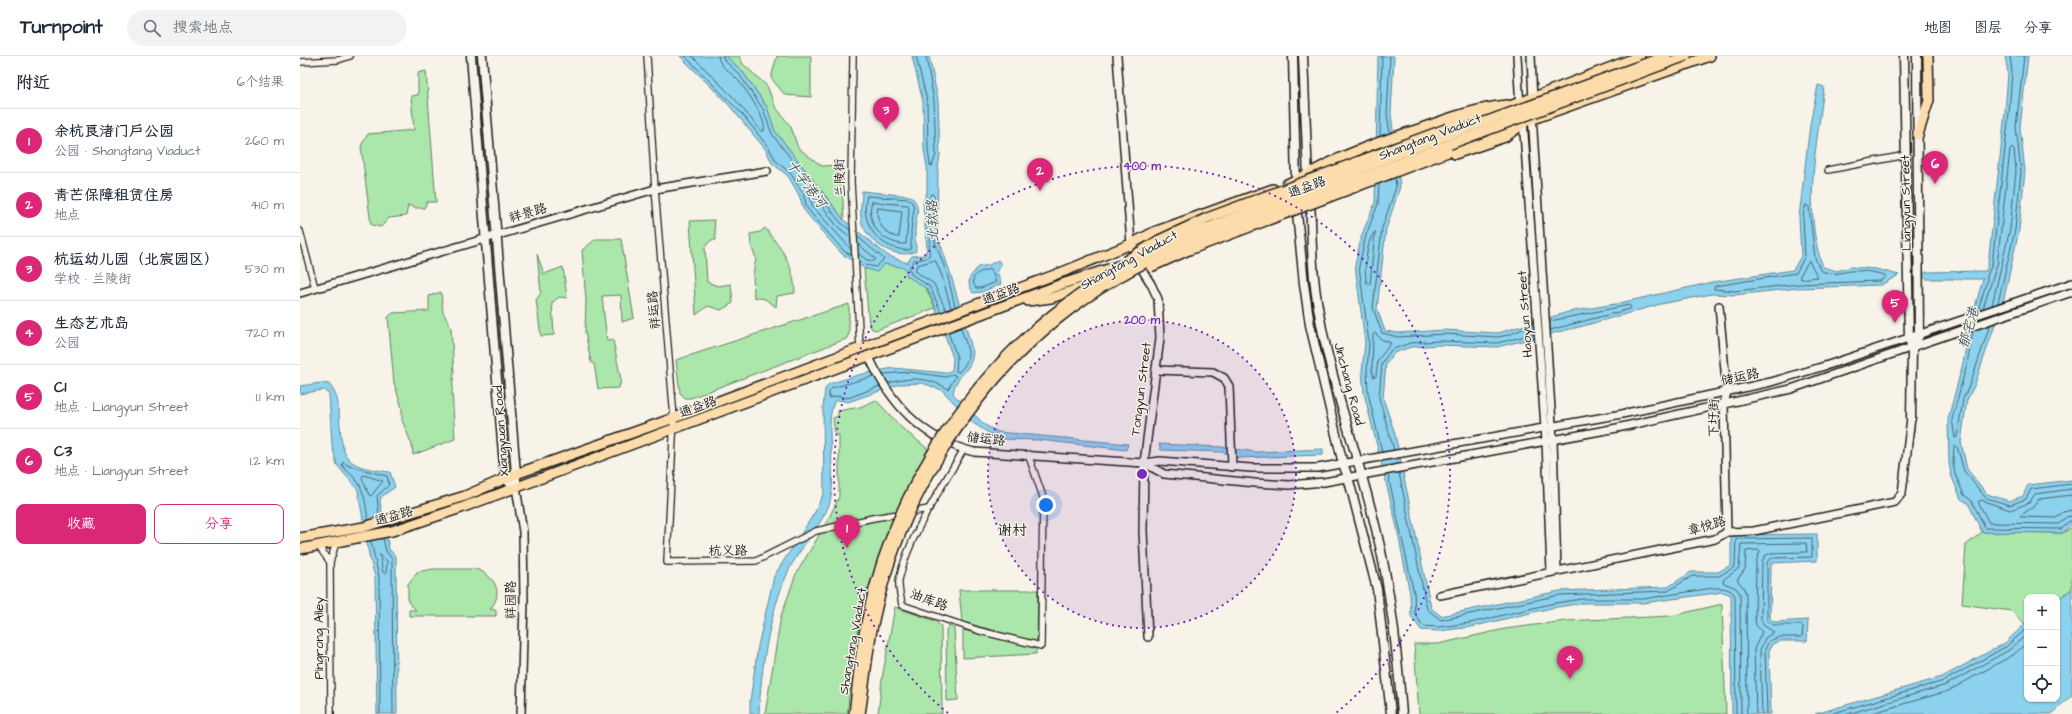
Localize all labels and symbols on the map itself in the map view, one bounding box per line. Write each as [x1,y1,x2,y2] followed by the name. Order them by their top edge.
[873,97,899,130] pin: 3
[1376,109,1485,166] street label: Shangtang Viaduct
[1922,151,1948,184] pin: 6
[1896,154,1917,251] street label: Liangyun Street
[781,156,832,214] water label: 十字港河
[830,158,850,198] street label: 兰陵街
[1027,158,1053,191] pin: 2
[1123,158,1161,175] text: 400 m
[1286,172,1328,202] street label: 通益路
[507,199,549,227] street label: 祥景路
[922,199,944,242] water label: 北软路
[1077,226,1182,295] street label: Shangtang Viaduct
[1513,269,1538,358] street label: Haoyun Street
[980,279,1022,309] street label: 通益路
[643,290,665,330] street label: 祥运路
[1882,290,1908,323] pin: 5
[1954,303,1985,351] water label: 郁宅港
[1123,312,1161,329] text: 200 m
[1126,340,1157,437] street label: Tongyun Street
[1328,341,1369,428] street label: Jinchang Road
[1719,364,1761,390] street label: 储运路
[489,384,514,477] street label: Xiangyuan Road
[677,392,719,422] street label: 通益路
[1705,398,1723,438] street label: 下圩街
[966,428,1006,450] street label: 储运路
[1135,467,1149,481] centre of rings
[1036,495,1056,515] your location
[373,502,415,530] street label: 通益路
[1686,512,1728,540] street label: 章悦路
[834,515,860,548] pin: 1
[997,520,1027,541] district label: 谢村
[708,542,748,560] street label: 杭义路
[502,580,520,620] street label: 祥园路
[835,585,872,696] street label: Shangtang Viaduct
[908,585,950,615] street label: 油库路
[310,597,329,679] street label: Pingrong Alley
[1557,646,1583,679] pin: 4

